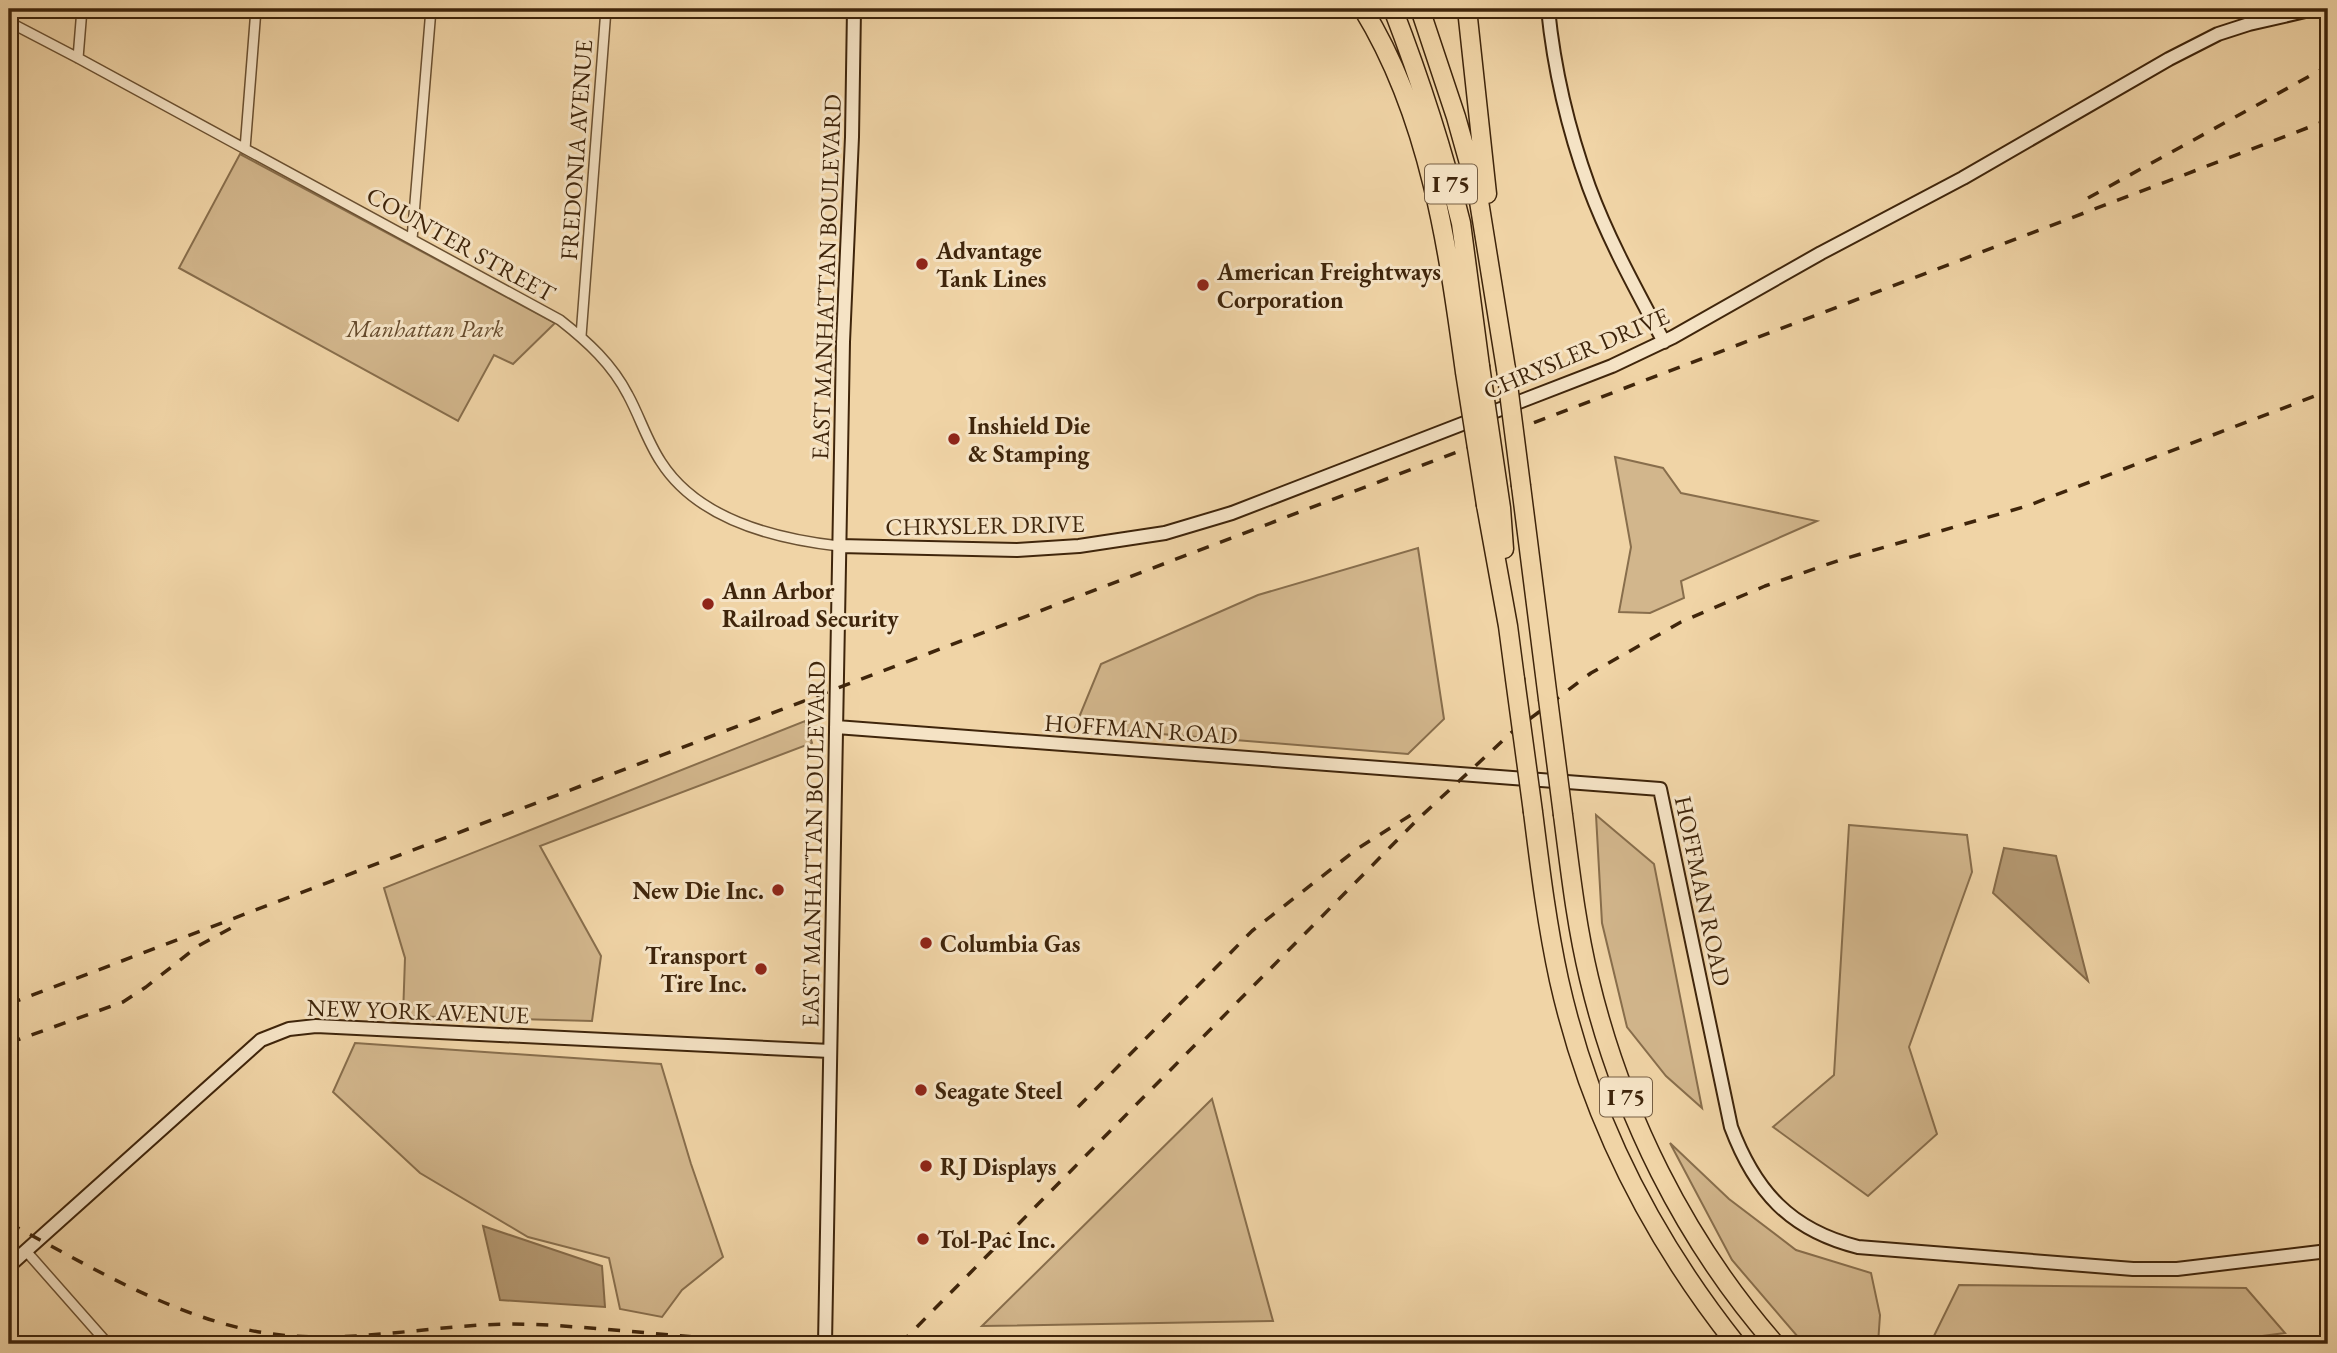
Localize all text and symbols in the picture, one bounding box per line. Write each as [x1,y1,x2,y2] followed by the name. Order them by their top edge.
[553,39,599,261] street label: FREDONIA AVENUE
[804,93,848,461] street label: EAST MANHATTAN BOULEVARD
[1425,164,1477,204] road number: I 75
[361,179,562,309] street label: COUNTER STREET
[935,235,1046,294] place label: Advantage Tank Lines
[914,256,930,272] marker: Advantage Tank Lines
[1216,256,1441,315] place label: American Freightways Corporation
[1195,277,1211,293] marker: American Freightways Corporation
[1478,300,1674,406] street label: CHRYSLER DRIVE
[344,313,504,344] park label: Manhattan Park
[968,410,1090,470] place label: Inshield Die & Stamping
[946,431,962,447] marker: Inshield Die & Stamping
[885,508,1085,542] street label: CHRYSLER DRIVE
[721,575,899,635] place label: Ann Arbor Railroad Security
[700,596,716,612] marker: Ann Arbor Railroad Security
[794,661,832,1027] street label: EAST MANHATTAN BOULEVARD
[1043,707,1239,751] street label: HOFFMAN ROAD
[1668,793,1738,989] street label: HOFFMAN ROAD
[632,875,764,906] place label: New Die Inc.
[770,882,786,898] marker: New Die Inc.
[940,928,1080,959] place label: Columbia Gas
[918,935,934,951] marker: Columbia Gas
[645,940,747,999] place label: Transport Tire Inc.
[753,961,769,977] marker: Transport Tire Inc.
[306,992,530,1030] street label: NEW YORK AVENUE
[935,1075,1063,1107] place label: Seagate Steel
[1600,1078,1652,1116] road number: I 75
[913,1082,929,1098] marker: Seagate Steel
[940,1151,1056,1183] place label: RJ Displays
[918,1158,934,1174] marker: RJ Displays
[937,1224,1056,1255] place label: Tol-Pac Inc.
[915,1231,931,1247] marker: Tol-Pac Inc.

